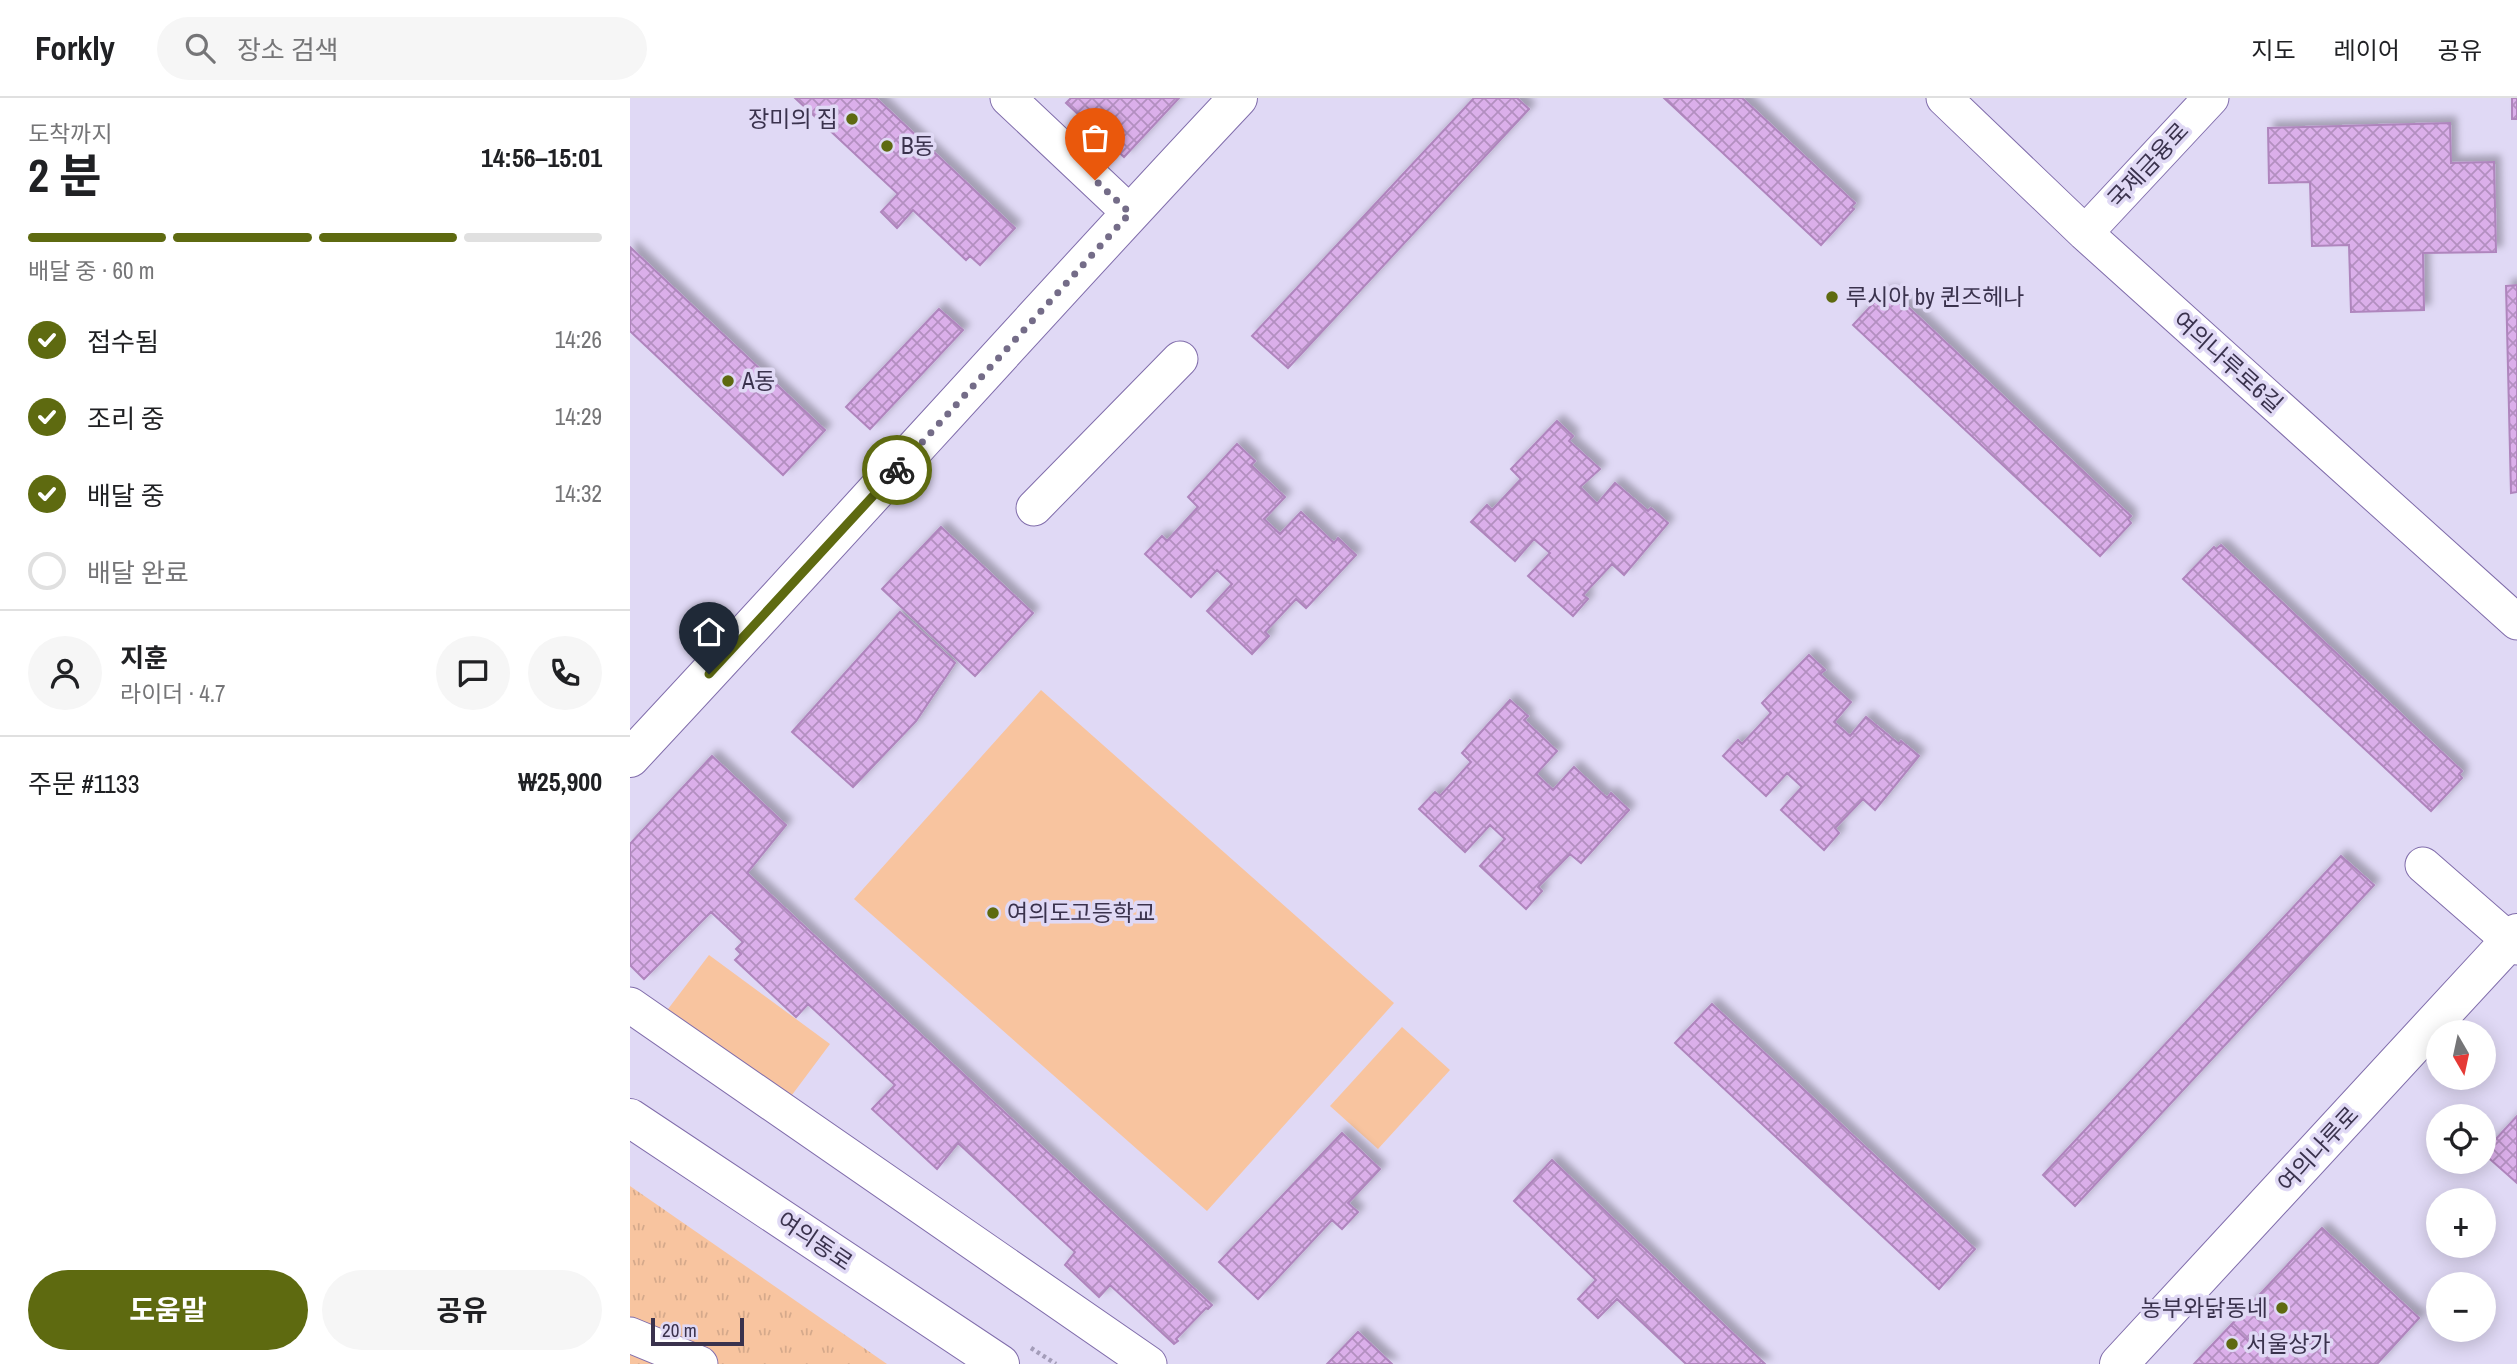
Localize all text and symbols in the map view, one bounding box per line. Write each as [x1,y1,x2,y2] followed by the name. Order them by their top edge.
[157,17,647,80] search box
[35,26,115,70] text: Forkly
[181,29,219,67] icon: search
[237,32,339,67] text: 장소 검색
[2251,34,2296,66] text: 지도
[2334,34,2400,66] text: 레이어
[2438,34,2482,66] text: 공유
[748,103,838,134] place label: 장미의 집
[1065,108,1125,180] pin
[844,111,860,127] marker: 장미의 집
[2100,115,2195,214] street label: 국제금융로
[28,118,113,149] text: 도착까지
[1076,119,1114,157] icon: bag
[901,130,935,161] place label: B동
[879,138,895,154] marker: B동
[481,140,602,175] text: 14:56–15:01
[28,144,102,206] text: 2 분
[28,255,154,286] text: 배달 중 · 60 m
[1846,281,2025,312] place label: 루시아 by 퀸즈헤나
[1824,289,1840,305] marker: 루시아 by 퀸즈헤나
[2167,304,2290,419] street label: 여의나루로6길
[28,321,66,359] icon: check
[87,324,159,359] text: 접수됨
[555,324,602,355] text: 14:26
[741,365,776,396] place label: A동
[720,373,736,389] marker: A동
[28,398,66,436] icon: check
[87,401,165,436] text: 조리 중
[555,401,602,432] text: 14:29
[862,435,932,505] courier
[878,451,916,489] icon: bike
[28,475,66,513] icon: check
[87,478,165,513] text: 배달 중
[555,478,602,509] text: 14:32
[87,555,189,590] text: 배달 완료
[679,602,739,674] pin
[690,613,728,651] icon: home
[28,636,102,710] button: person
[436,636,510,710] button: chat
[528,636,602,710] button: phone
[120,640,168,675] text: 지훈
[120,678,225,709] text: 라이더 · 4.7
[518,764,602,799] text: ₩25,900
[28,766,140,801] text: 주문 #1133
[1007,897,1155,928] place label: 여의도고등학교
[985,905,1001,921] marker: 여의도고등학교
[2426,1020,2496,1090] north arrow
[2426,1020,2496,1342] map controls
[2270,1099,2365,1198] street label: 여의나루로
[2426,1104,2496,1174] button: locate
[2426,1188,2496,1258] button: +
[772,1204,859,1277] street label: 여의동로
[28,1270,308,1350] button: 도움말
[322,1270,602,1350] button: 공유
[2426,1272,2496,1342] button: −
[2141,1292,2268,1323] place label: 농부와닭동네
[2274,1300,2290,1316] marker: 농부와닭동네
[651,1315,744,1347] scale bar
[662,1317,697,1343] text: 20 m
[2246,1328,2331,1359] place label: 서울상가
[2224,1336,2240,1352] marker: 서울상가

